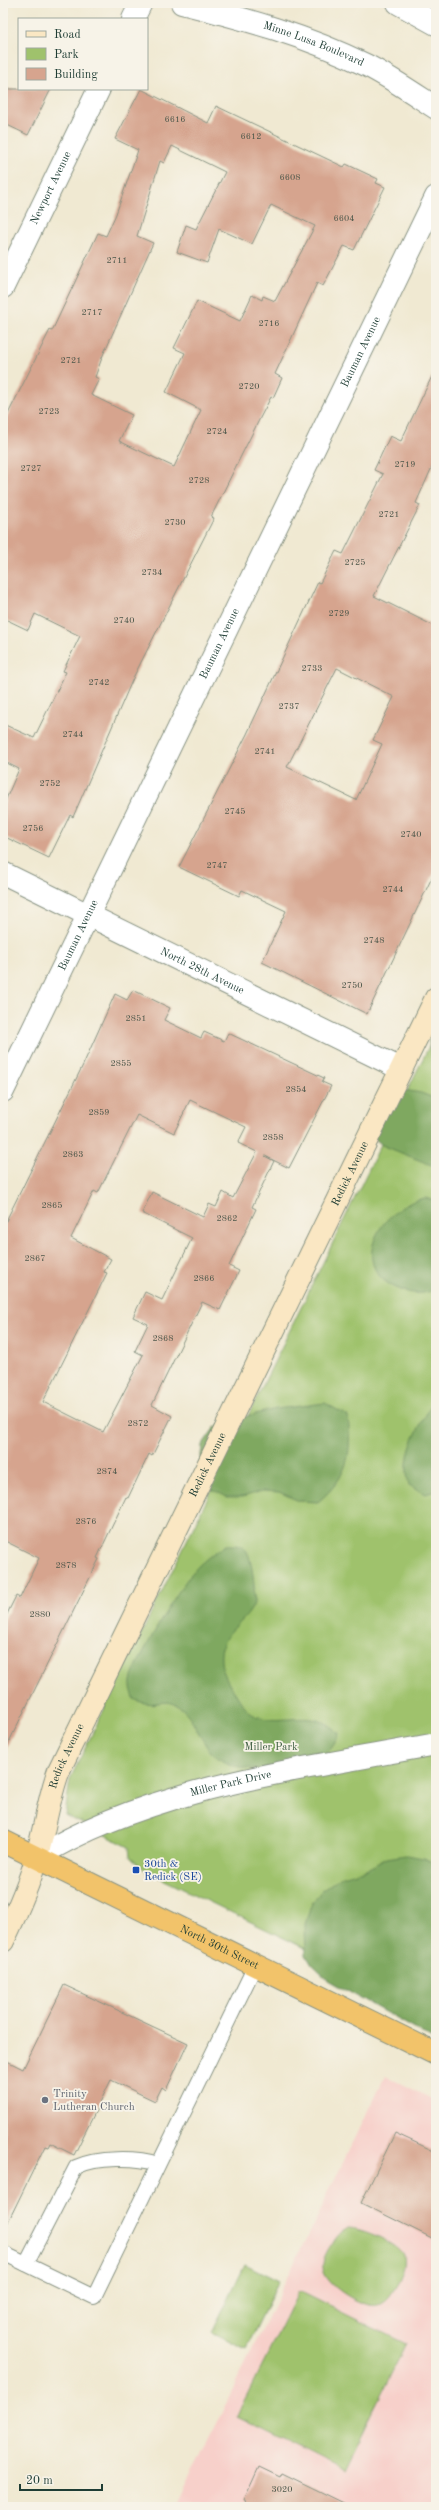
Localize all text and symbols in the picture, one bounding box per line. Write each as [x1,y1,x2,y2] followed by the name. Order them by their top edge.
[18,18,148,90] legend
[262,20,366,69] street label: Minne Lusa Boulevard
[54,29,81,41] text: Road
[54,49,79,61] text: Park
[54,69,98,81] text: Building
[165,115,185,124] house number: 6616
[241,132,261,141] house number: 6612
[29,150,73,226] street label: Newport Avenue
[280,173,300,182] house number: 6608
[334,214,354,223] house number: 6604
[107,256,127,265] house number: 2711
[82,308,102,317] house number: 2717
[339,315,383,389] street label: Bauman Avenue
[259,319,279,328] house number: 2716
[61,356,81,365] house number: 2721
[239,382,259,391] house number: 2720
[39,407,59,416] house number: 2723
[207,427,227,436] house number: 2724
[395,460,415,469] house number: 2719
[21,464,41,473] house number: 2727
[189,476,209,485] house number: 2728
[379,510,399,519] house number: 2721
[165,518,185,527] house number: 2730
[345,558,365,567] house number: 2725
[142,568,162,577] house number: 2734
[198,607,241,681] street label: Bauman Avenue
[329,609,349,618] house number: 2729
[114,616,134,625] house number: 2740
[302,664,322,673] house number: 2733
[89,678,109,687] house number: 2742
[279,702,299,711] house number: 2737
[63,730,83,739] house number: 2744
[255,747,275,756] house number: 2741
[40,779,60,788] house number: 2752
[225,807,245,816] house number: 2745
[23,824,43,833] house number: 2756
[401,830,421,839] house number: 2740
[207,861,227,870] house number: 2747
[383,885,403,894] house number: 2744
[57,898,100,972] street label: Bauman Avenue
[364,936,384,945] house number: 2748
[158,946,246,996] street label: North 28th Avenue
[342,981,362,990] house number: 2750
[126,1014,146,1023] house number: 2851
[111,1059,131,1068] house number: 2855
[286,1085,306,1094] house number: 2854
[89,1108,109,1117] house number: 2859
[263,1133,283,1142] house number: 2858
[330,1140,371,1208] street label: Redick Avenue
[63,1150,83,1159] house number: 2863
[42,1201,62,1210] house number: 2865
[217,1214,237,1223] house number: 2862
[25,1254,45,1263] house number: 2867
[194,1274,214,1283] house number: 2866
[153,1334,173,1343] house number: 2868
[128,1419,148,1428] house number: 2872
[188,1431,228,1499] street label: Redick Avenue
[97,1467,117,1476] house number: 2874
[76,1517,96,1526] house number: 2876
[56,1561,76,1570] house number: 2878
[30,1610,50,1619] house number: 2880
[48,1722,86,1790] street label: Redick Avenue
[244,1742,298,1753] park label: Miller Park
[189,1769,272,1799] street label: Miller Park Drive
[144,1859,202,1883] place label: 30th & Redick (SE)
[131,1865,141,1875] marker: 30th & Redick (SE)
[178,1923,261,1971] street label: North 30th Street
[53,2089,135,2113] place label: Trinity Lutheran Church
[40,2095,50,2105] marker: Trinity Lutheran Church
[20,2466,102,2492] scale bar
[26,2475,53,2487] text: 20 m
[272,2485,292,2494] house number: 3020

